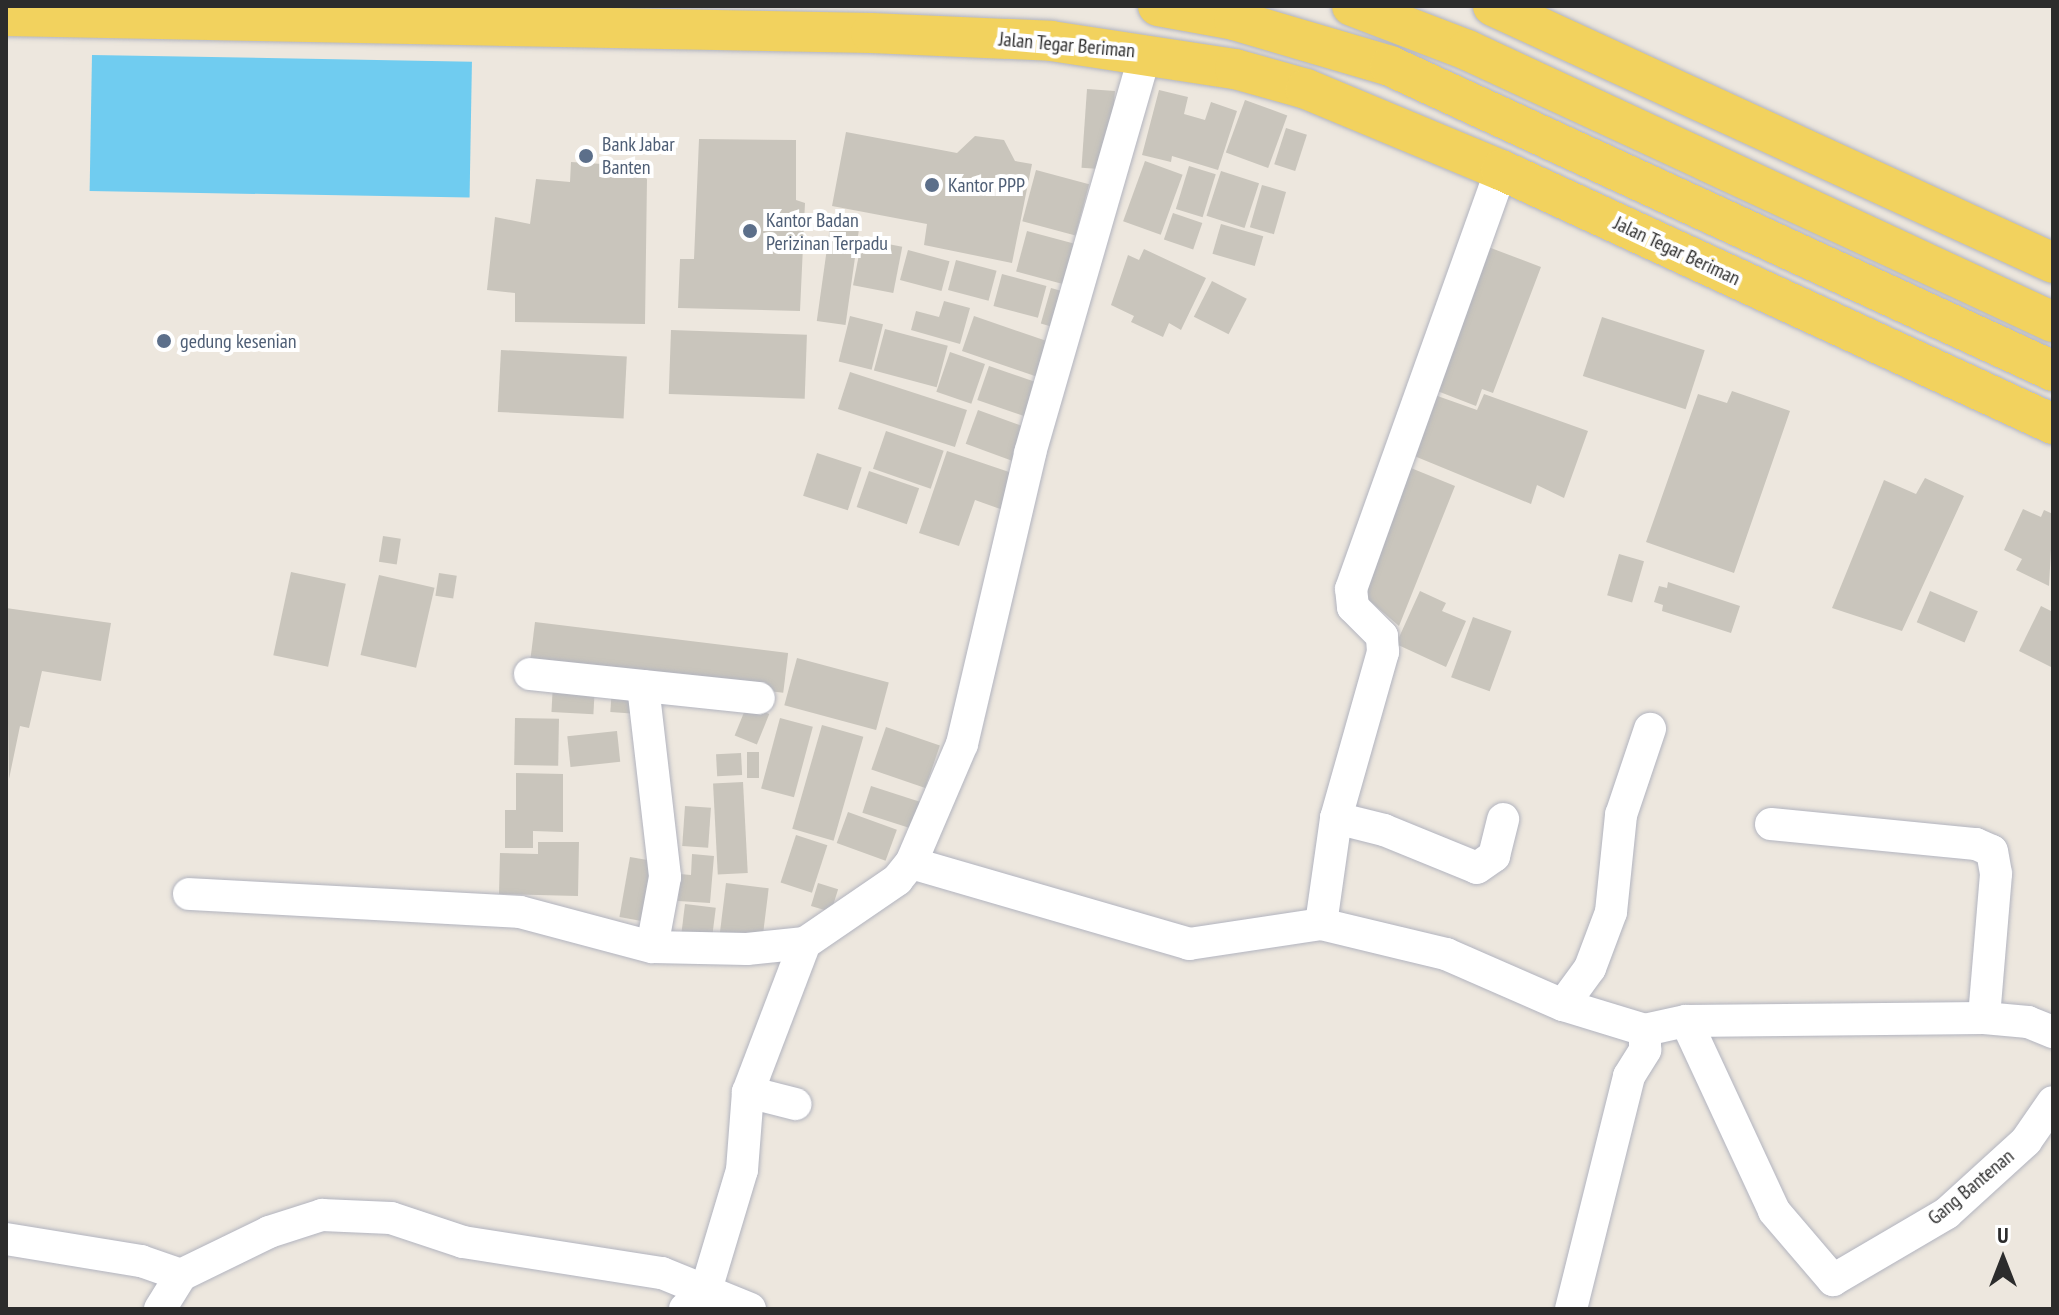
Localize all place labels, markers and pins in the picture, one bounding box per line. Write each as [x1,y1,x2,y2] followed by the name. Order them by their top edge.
[602,132,675,179] place label: Bank Jabar Banten
[577,147,595,165] marker: Bank Jabar Banten
[948,173,1025,197] place label: Kantor PPP
[923,176,941,194] marker: Kantor PPP
[766,208,889,255] place label: Kantor Badan Perizinan Terpadu
[741,222,759,240] marker: Kantor Badan Perizinan Terpadu
[180,329,297,353] place label: gedung kesenian
[155,332,173,350] marker: gedung kesenian

